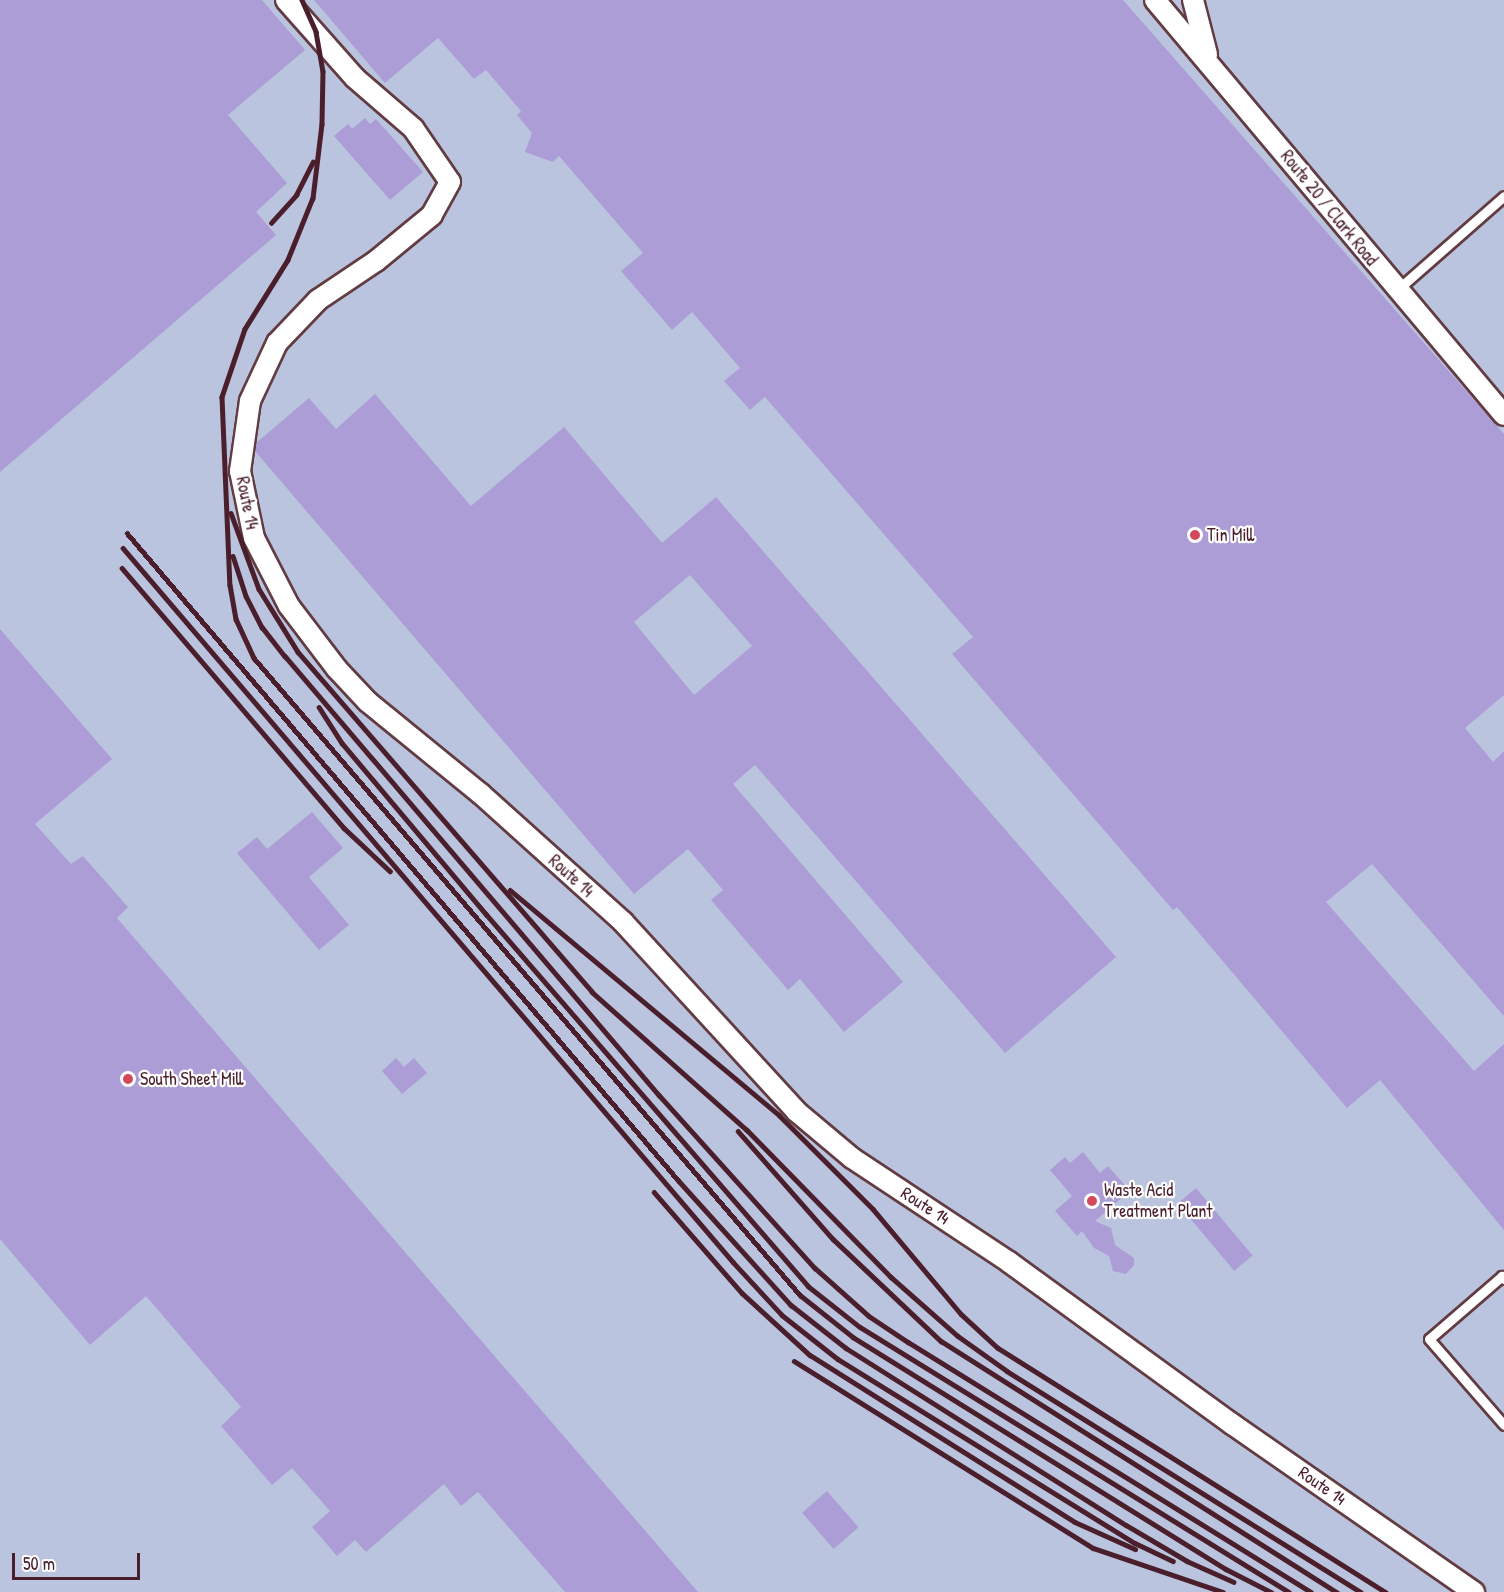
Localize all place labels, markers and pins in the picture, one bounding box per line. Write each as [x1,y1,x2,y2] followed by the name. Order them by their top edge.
[1207,524,1254,546] place label: Tin Mill
[1188,528,1202,542] marker: Tin Mill
[140,1068,244,1090] place label: South Sheet Mill
[121,1072,135,1086] marker: South Sheet Mill
[1104,1180,1212,1222] place label: Waste Acid Treatment Plant
[1085,1194,1099,1208] marker: Waste Acid Treatment Plant

